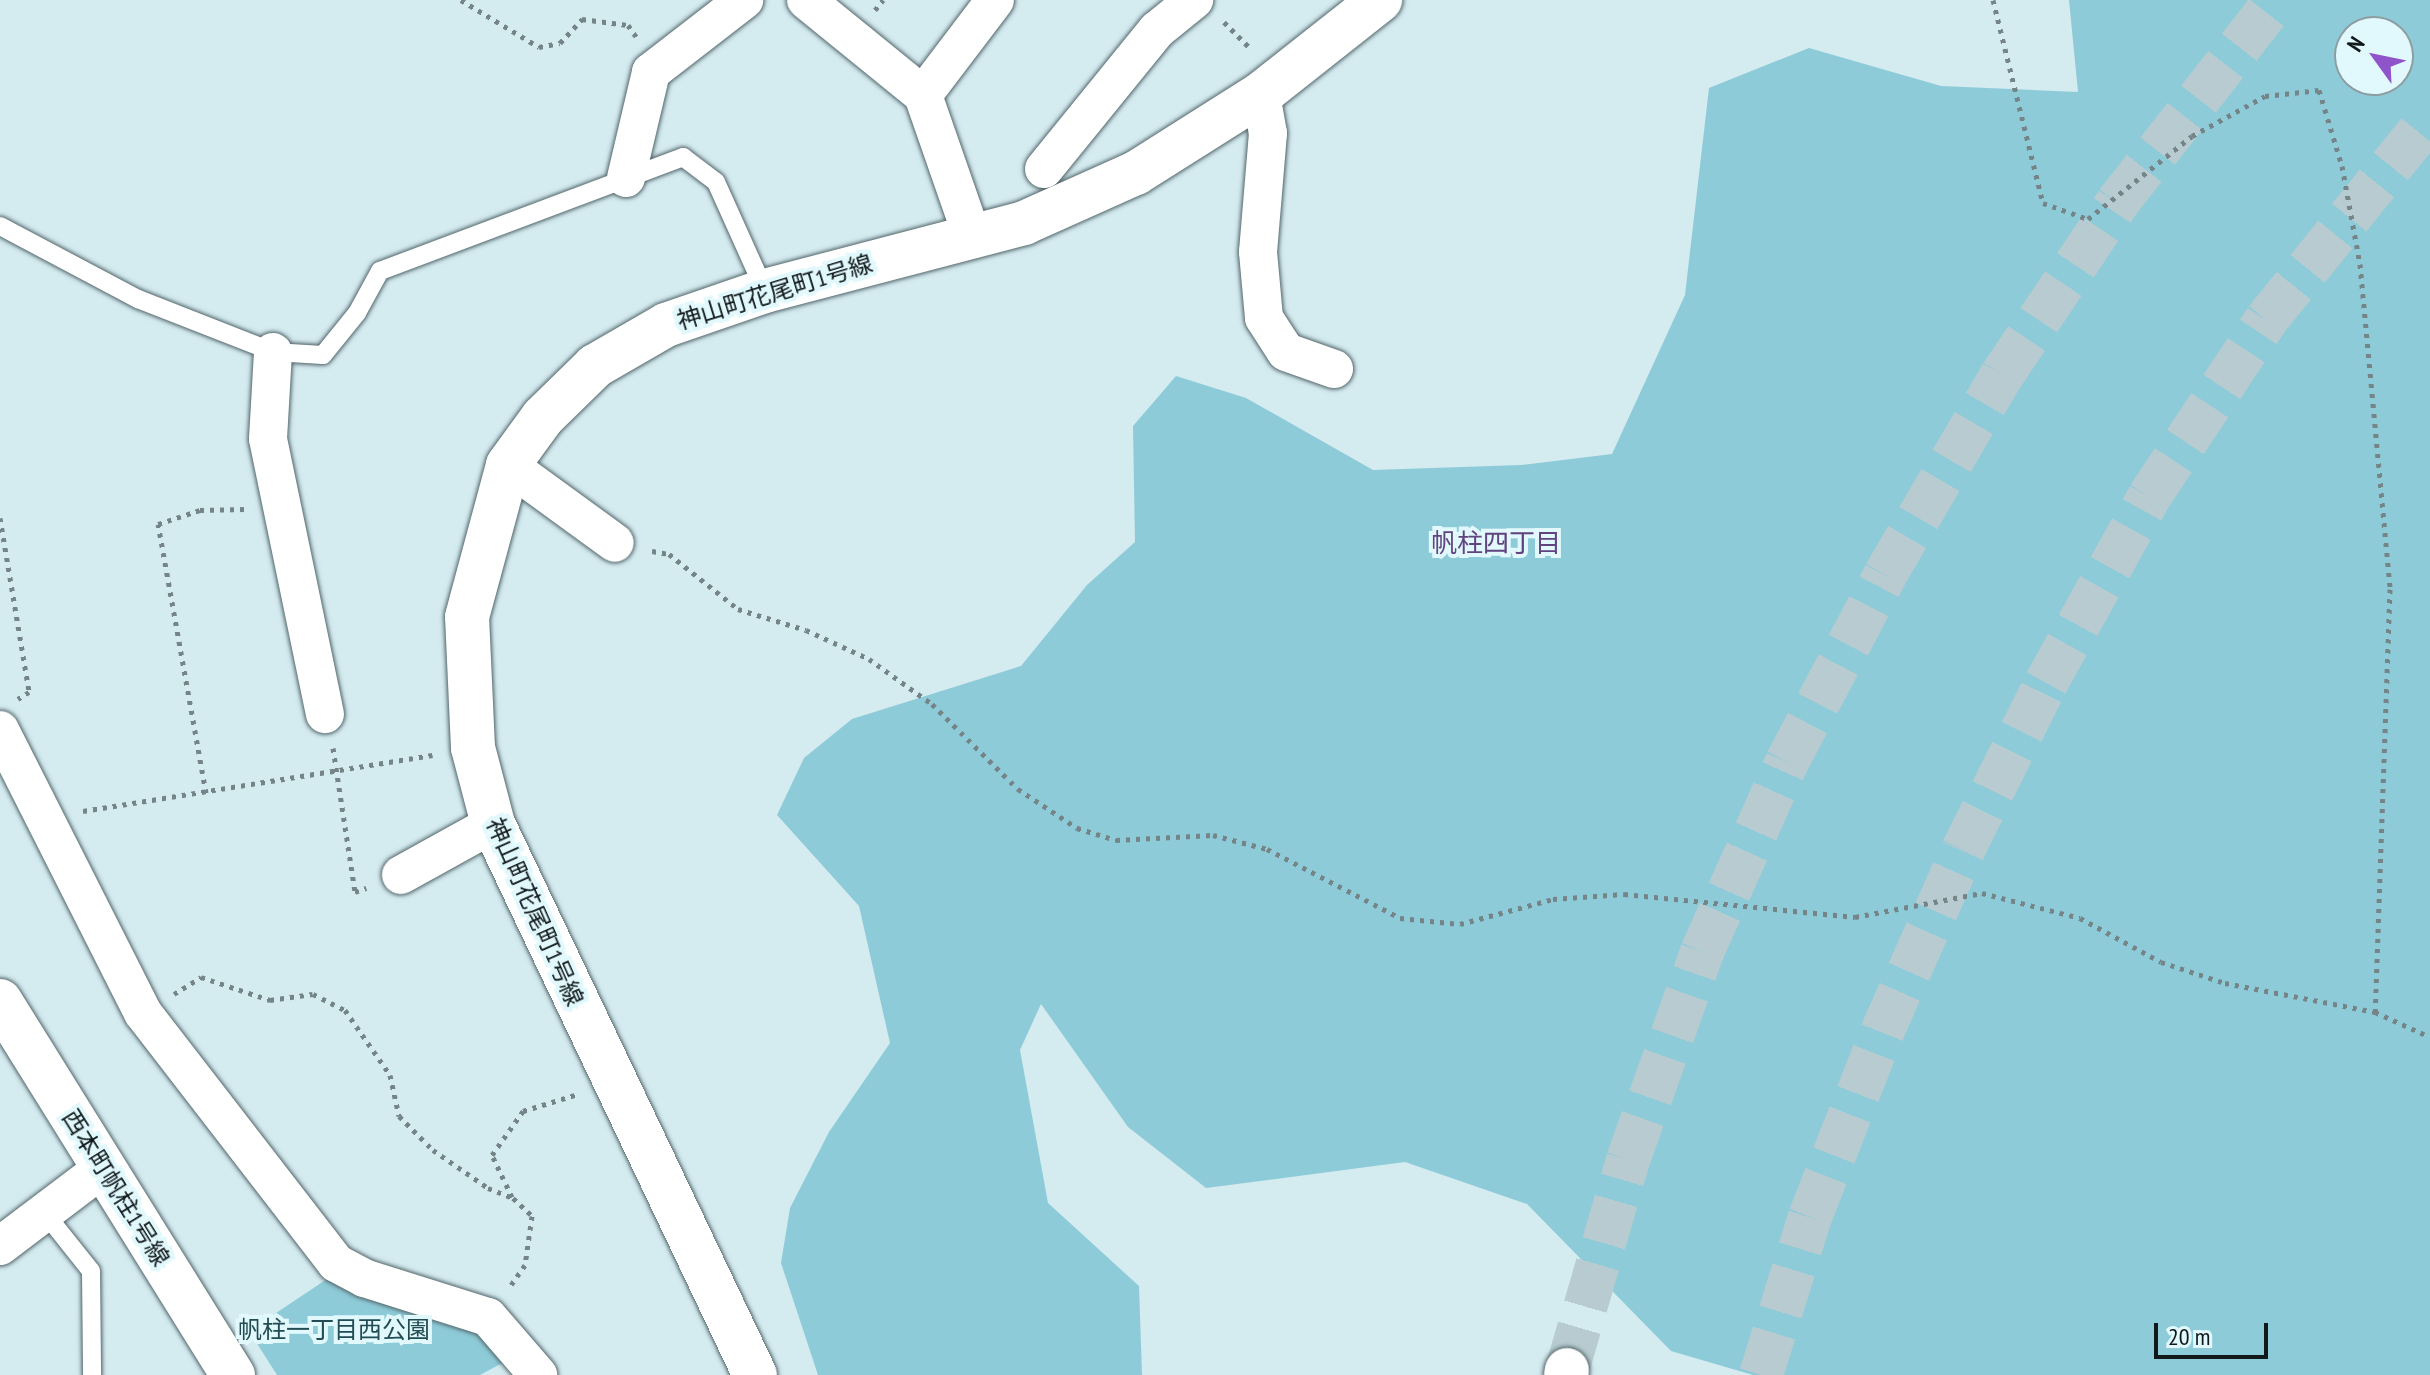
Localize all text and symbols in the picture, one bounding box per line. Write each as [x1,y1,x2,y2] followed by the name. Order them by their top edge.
[2334,16,2414,96] north arrow
[2341,31,2371,57] text: N
[674,249,876,335] street label: 神山町花尾町1号線
[1431,527,1561,559] district label: 帆柱四丁目
[481,814,589,1010] street label: 神山町花尾町1号線
[56,1105,176,1271] street label: 西本町帆柱1号線
[2158,1307,2272,1357] scale bar
[238,1316,430,1344] park label: 帆柱一丁目西公園
[2168,1321,2210,1352] text: 20 m

